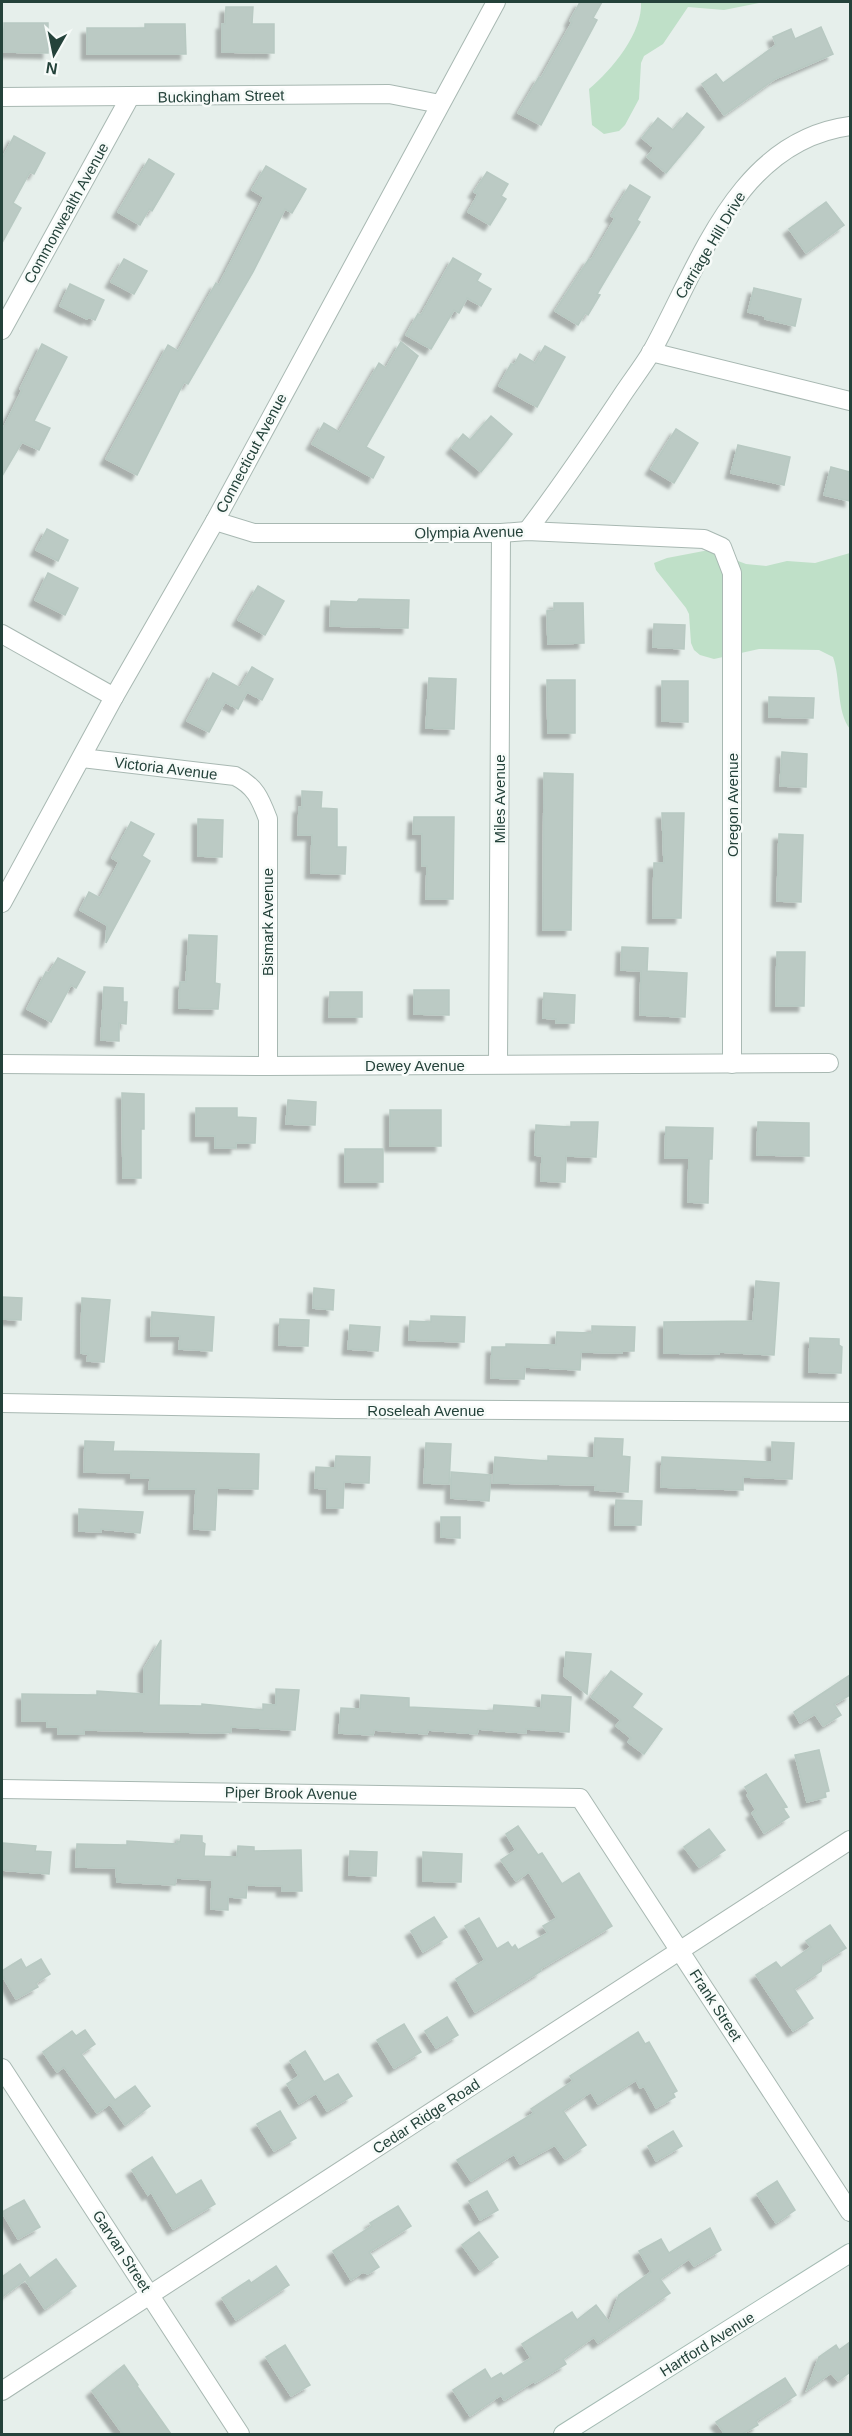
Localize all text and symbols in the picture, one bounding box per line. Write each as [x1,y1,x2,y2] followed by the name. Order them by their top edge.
[24,24,84,84] north arrow
[45,59,59,78] text: N
[157,86,285,106] street label: Buckingham Street
[20,140,112,286] street label: Commonwealth Avenue
[671,188,749,302] street label: Carriage Hill Drive
[212,390,290,516] street label: Connecticut Avenue
[414,523,524,541] street label: Olympia Avenue
[113,753,219,783] street label: Victoria Avenue
[724,753,741,857] street label: Oregon Avenue
[491,755,508,843] street label: Miles Avenue
[259,868,276,976] street label: Bismark Avenue
[365,1057,465,1074] street label: Dewey Avenue
[367,1402,485,1419] street label: Roseleah Avenue
[225,1783,357,1803] street label: Piper Brook Avenue
[686,1966,746,2045] street label: Frank Street
[369,2075,483,2157] street label: Cedar Ridge Road
[89,2207,155,2295] street label: Garvan Street
[657,2308,757,2380] street label: Hartford Avenue

